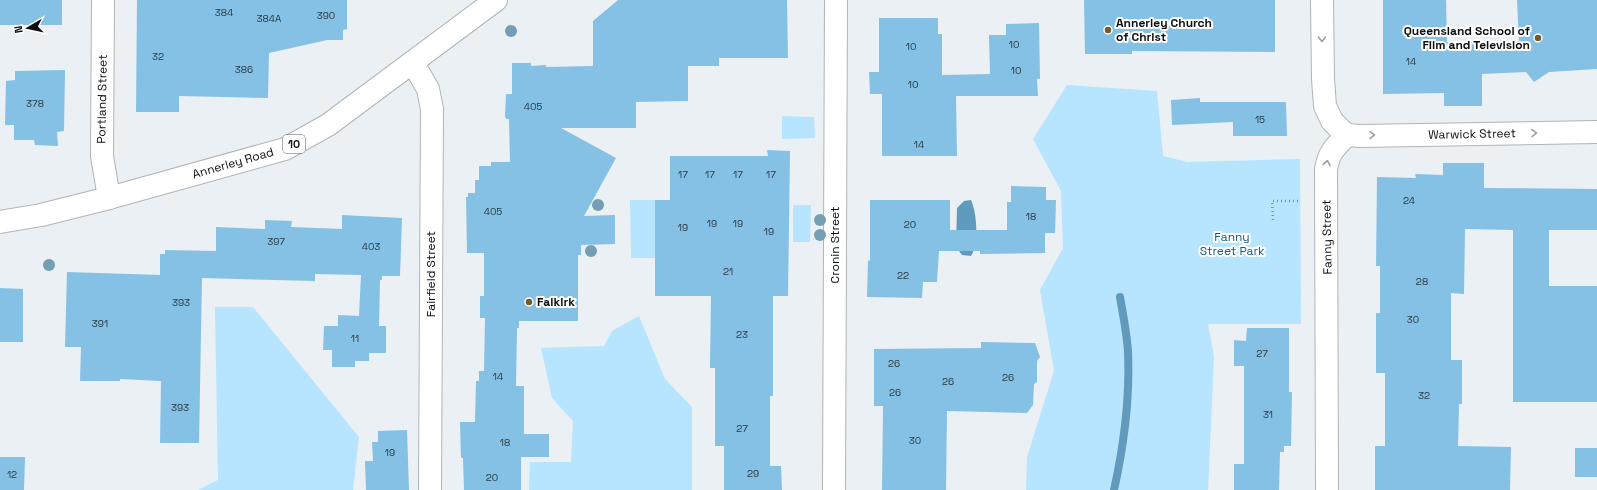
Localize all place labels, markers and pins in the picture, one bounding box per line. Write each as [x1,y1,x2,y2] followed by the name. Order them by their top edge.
[1116,15,1212,45] place label: Annerley Church of Christ
[1404,23,1530,53] place label: Queensland School of Film and Television
[1103,25,1113,35] marker: Annerley Church of Christ
[1533,33,1543,43] marker: Queensland School of Film and Television
[537,294,575,310] place label: Falkirk
[524,297,534,307] marker: Falkirk

